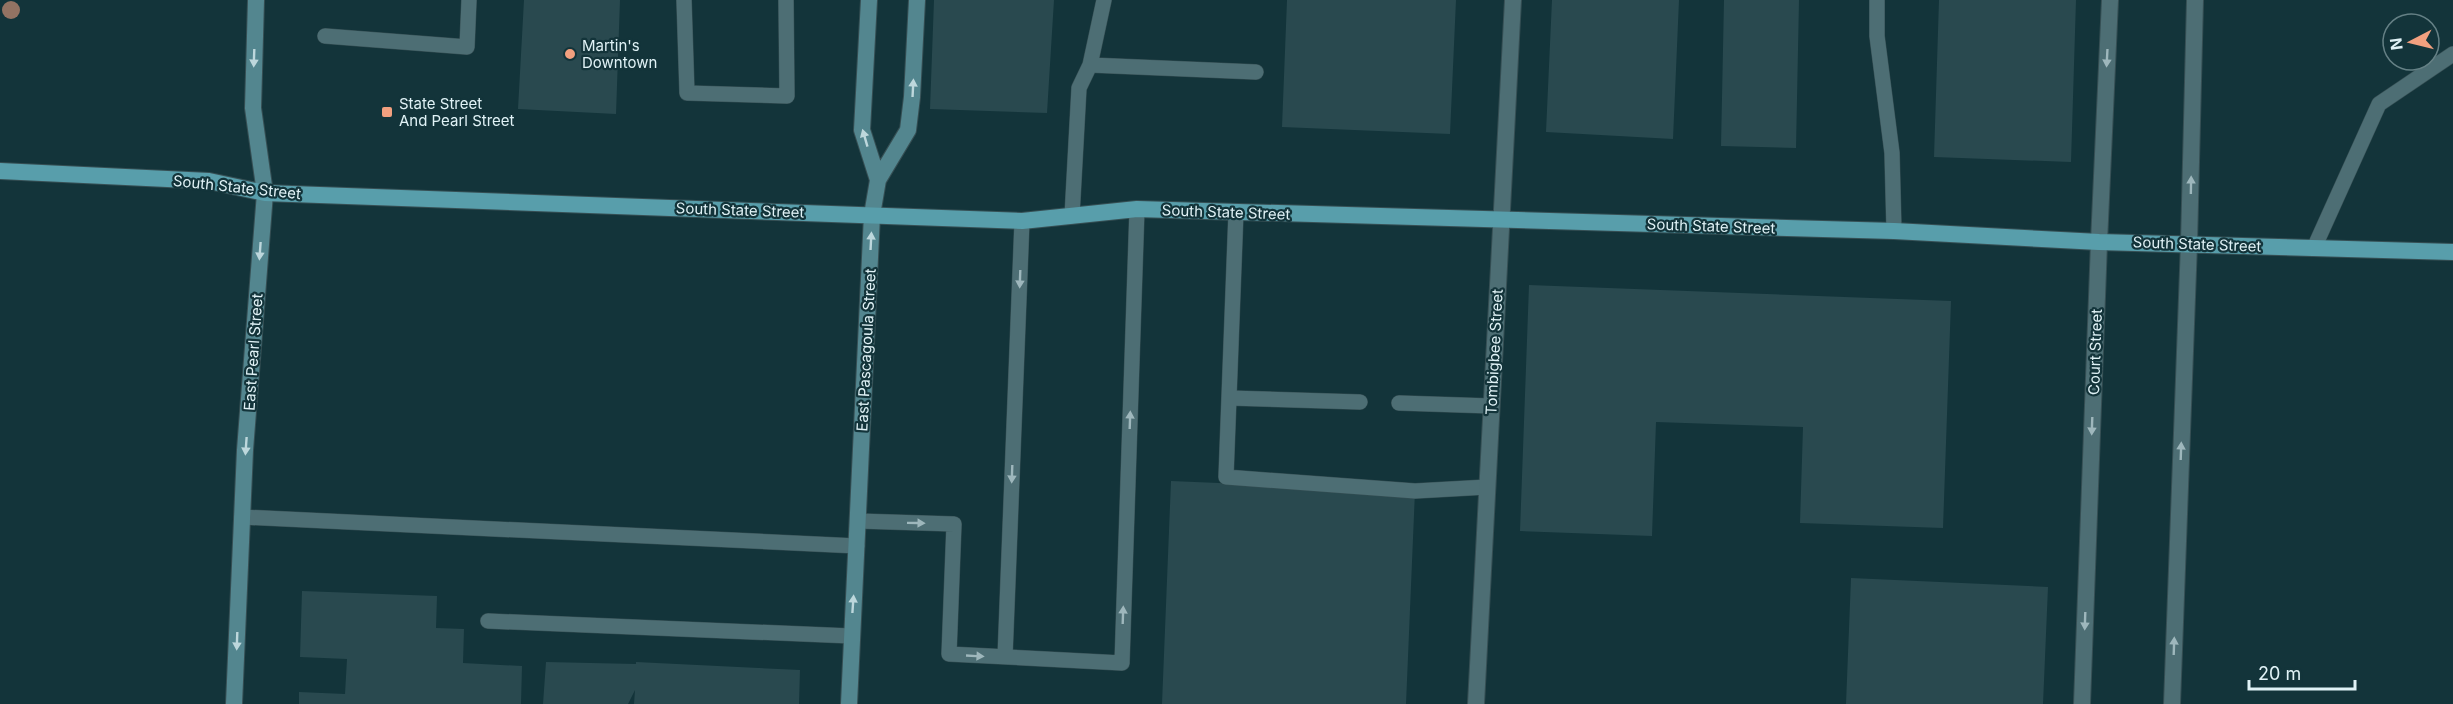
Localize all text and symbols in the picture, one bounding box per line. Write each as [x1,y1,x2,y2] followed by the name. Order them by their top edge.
[2381,12,2441,72] north arrow
[582,36,657,72] place label: Martin's Downtown
[2385,37,2407,51] text: N
[563,47,577,61] marker: Martin's Downtown
[250,49,259,68] one-way arrow
[2103,49,2112,68] one-way arrow
[908,78,917,97] one-way arrow
[399,94,515,130] place label: State Street And Pearl Street
[380,105,394,119] marker: State Street And Pearl Street
[860,129,869,147] one-way arrow
[172,171,302,203] street label: South State Street
[2186,175,2195,194] one-way arrow
[675,198,805,222] street label: South State Street
[1161,200,1291,224] street label: South State Street
[1646,214,1776,238] street label: South State Street
[866,232,875,251] one-way arrow
[2132,232,2262,256] street label: South State Street
[256,242,265,261] one-way arrow
[852,268,880,432] street label: East Pascagoula Street
[1015,270,1024,289] one-way arrow
[1481,289,1507,415] street label: Tombigbee Street
[239,293,267,411] street label: East Pearl Street
[2084,309,2106,395] street label: Court Street
[1125,410,1134,429] one-way arrow
[2087,417,2096,436] one-way arrow
[241,436,250,455] one-way arrow
[2177,441,2186,460] one-way arrow
[1008,465,1017,484] one-way arrow
[907,518,926,527] one-way arrow
[848,594,858,613] one-way arrow
[1119,605,1128,624] one-way arrow
[2080,612,2089,631] one-way arrow
[232,631,242,650] one-way arrow
[2169,636,2179,655] one-way arrow
[966,651,985,660] one-way arrow
[2249,653,2356,691] scale bar
[2258,663,2301,684] text: 20 m

